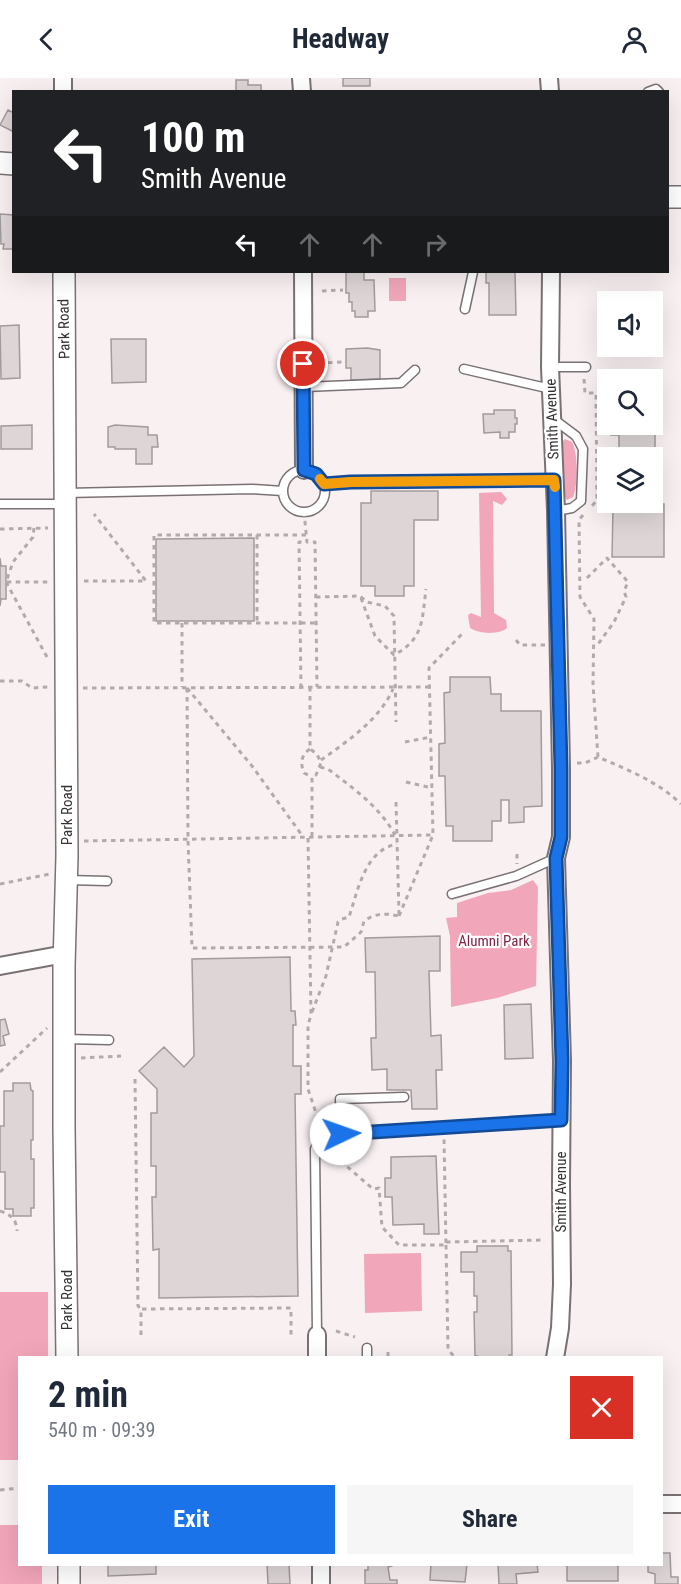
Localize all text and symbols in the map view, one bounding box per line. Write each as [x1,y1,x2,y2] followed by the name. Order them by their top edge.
[30,23,63,56] icon: back
[292,23,389,55] text: Headway
[618,23,651,56] icon: person
[141,113,246,162] text: 100 m
[42,114,120,192] icon: left
[141,163,286,195] text: Smith Avenue
[230,228,263,261] icon: left
[293,228,326,261] icon: ahead
[356,228,389,261] icon: ahead
[419,228,452,261] icon: right
[597,291,663,513] map controls
[597,291,663,357] button: sound
[54,299,74,359] street label: Park Road
[277,338,328,389] pin
[286,347,319,380] icon: arrive
[597,369,663,435] button: search
[542,378,562,460] street label: Smith Avenue
[597,447,663,513] button: layers
[58,785,76,845] street label: Park Road
[458,932,530,950] park label: Alumni Park
[309,1102,373,1166] position arrow
[552,1152,570,1232] street label: Smith Avenue
[58,1270,76,1330] street label: Park Road
[48,1374,128,1416] text: 2 min
[570,1376,633,1439] button: close
[48,1418,155,1442] text: 540 m · 09:39
[48,1485,335,1554] button: Exit
[347,1485,633,1554] button: Share

